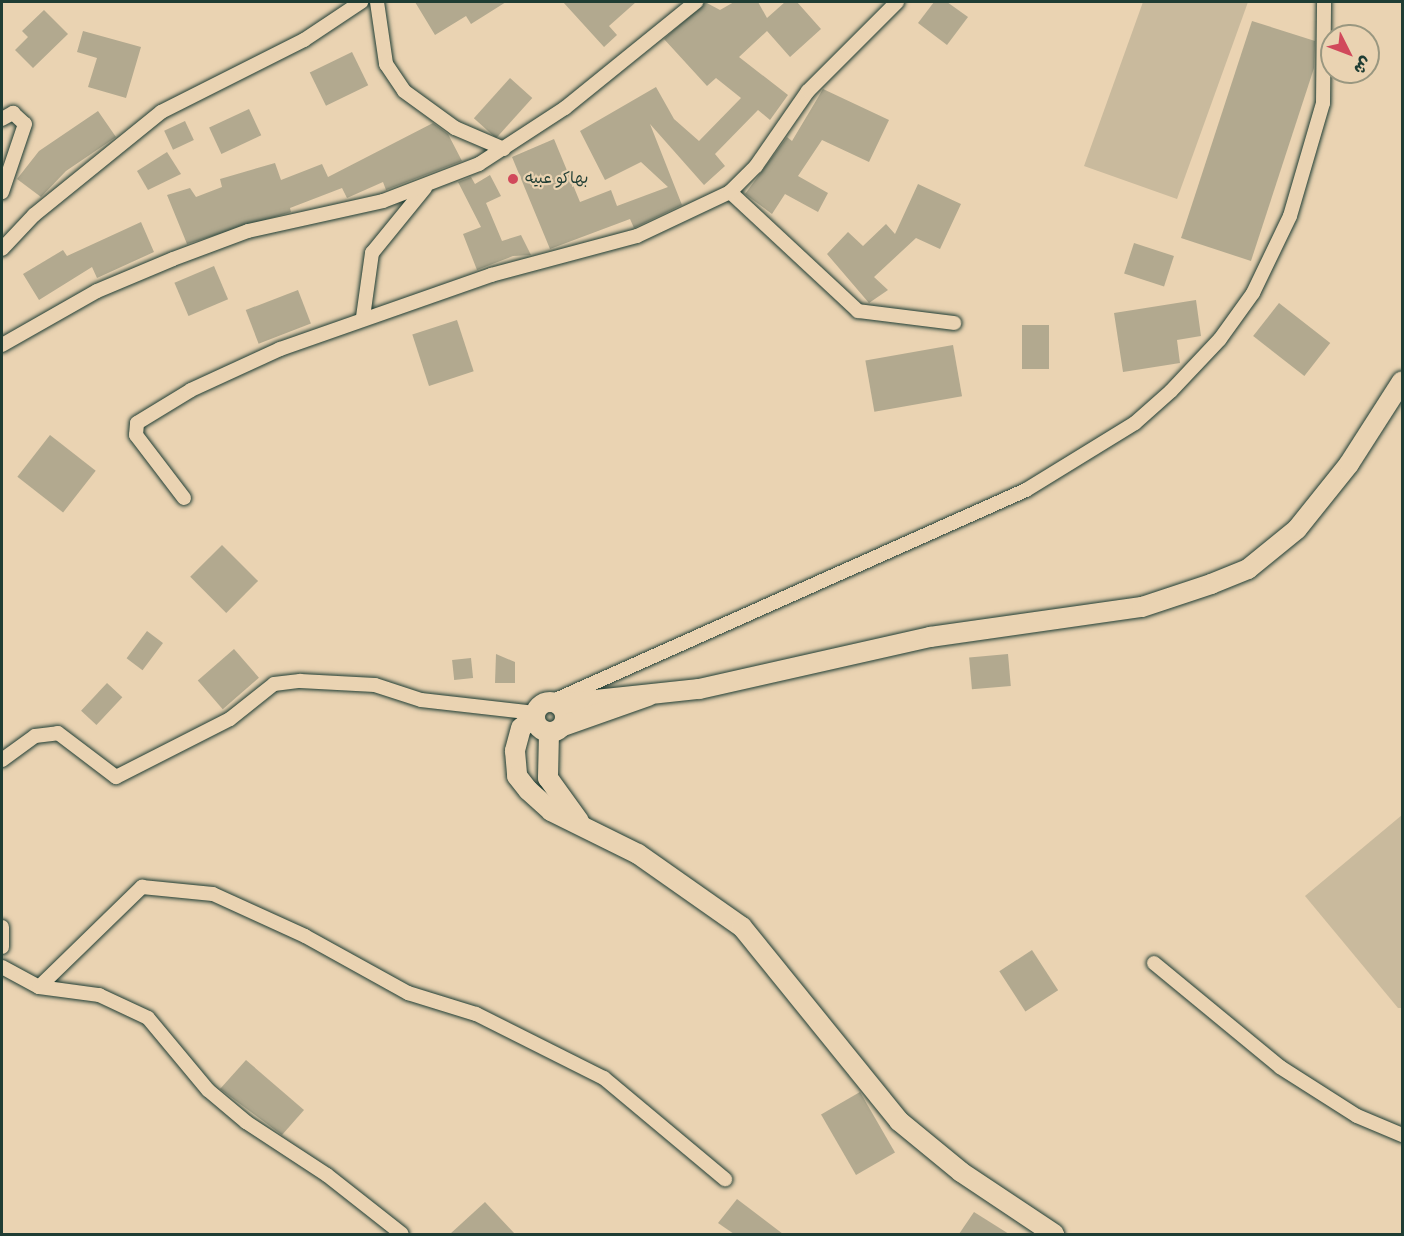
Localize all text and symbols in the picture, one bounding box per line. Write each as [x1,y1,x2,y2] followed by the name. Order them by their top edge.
[1320,24,1380,84] north arrow
[1349,52,1375,78] text: ش
[525,169,588,189] place label: بهاكو عبيه
[506,172,520,186] marker: بهاكو عبيه

